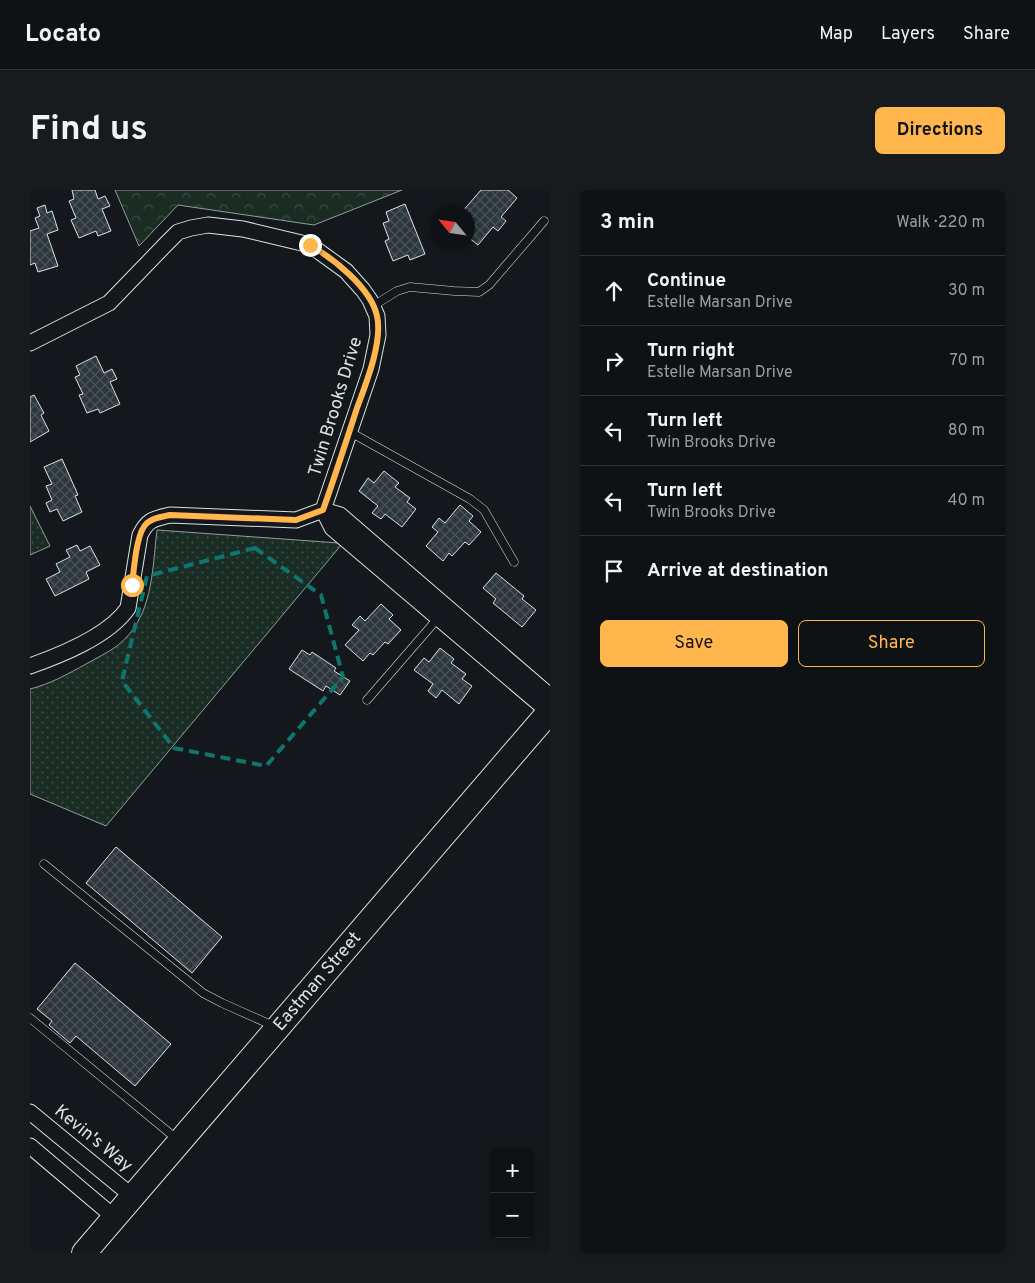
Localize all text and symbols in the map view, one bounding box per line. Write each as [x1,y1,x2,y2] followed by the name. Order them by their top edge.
[25,20,101,50] text: Locato
[819,23,853,46] text: Map
[881,23,935,46] text: Layers
[963,23,1010,46] text: Share
[875,107,1005,154] button: Directions
[30,108,148,152] text: Find us
[430,205,475,250] north arrow
[600,209,655,236] text: 3 min
[896,213,985,233] text: Walk · 220 m
[299,234,322,257] route end
[647,269,726,293] text: Continue
[600,277,628,305] icon: ahead
[948,281,985,301] text: 30 m
[647,293,793,313] text: Estelle Marsan Drive
[304,334,368,480] street label: Twin Brooks Drive
[647,339,735,363] text: Turn right
[600,347,628,375] icon: right
[950,351,985,371] text: 70 m
[647,363,793,383] text: Estelle Marsan Drive
[647,409,723,433] text: Turn left
[600,417,628,445] icon: left
[948,421,985,441] text: 80 m
[647,433,776,453] text: Twin Brooks Drive
[647,479,723,503] text: Turn left
[600,487,628,515] icon: left
[947,491,985,511] text: 40 m
[647,503,776,523] text: Twin Brooks Drive
[600,557,628,585] icon: arrive
[647,559,828,583] text: Arrive at destination
[121,574,144,597] route start
[600,620,788,667] button: Save
[798,620,985,667] button: Share
[268,927,366,1036] street label: Eastman Street
[49,1100,137,1178] street label: Kevin's Way
[490,1148,535,1238] map controls
[490,1148,535,1193] button: +
[490,1193,535,1238] button: −

